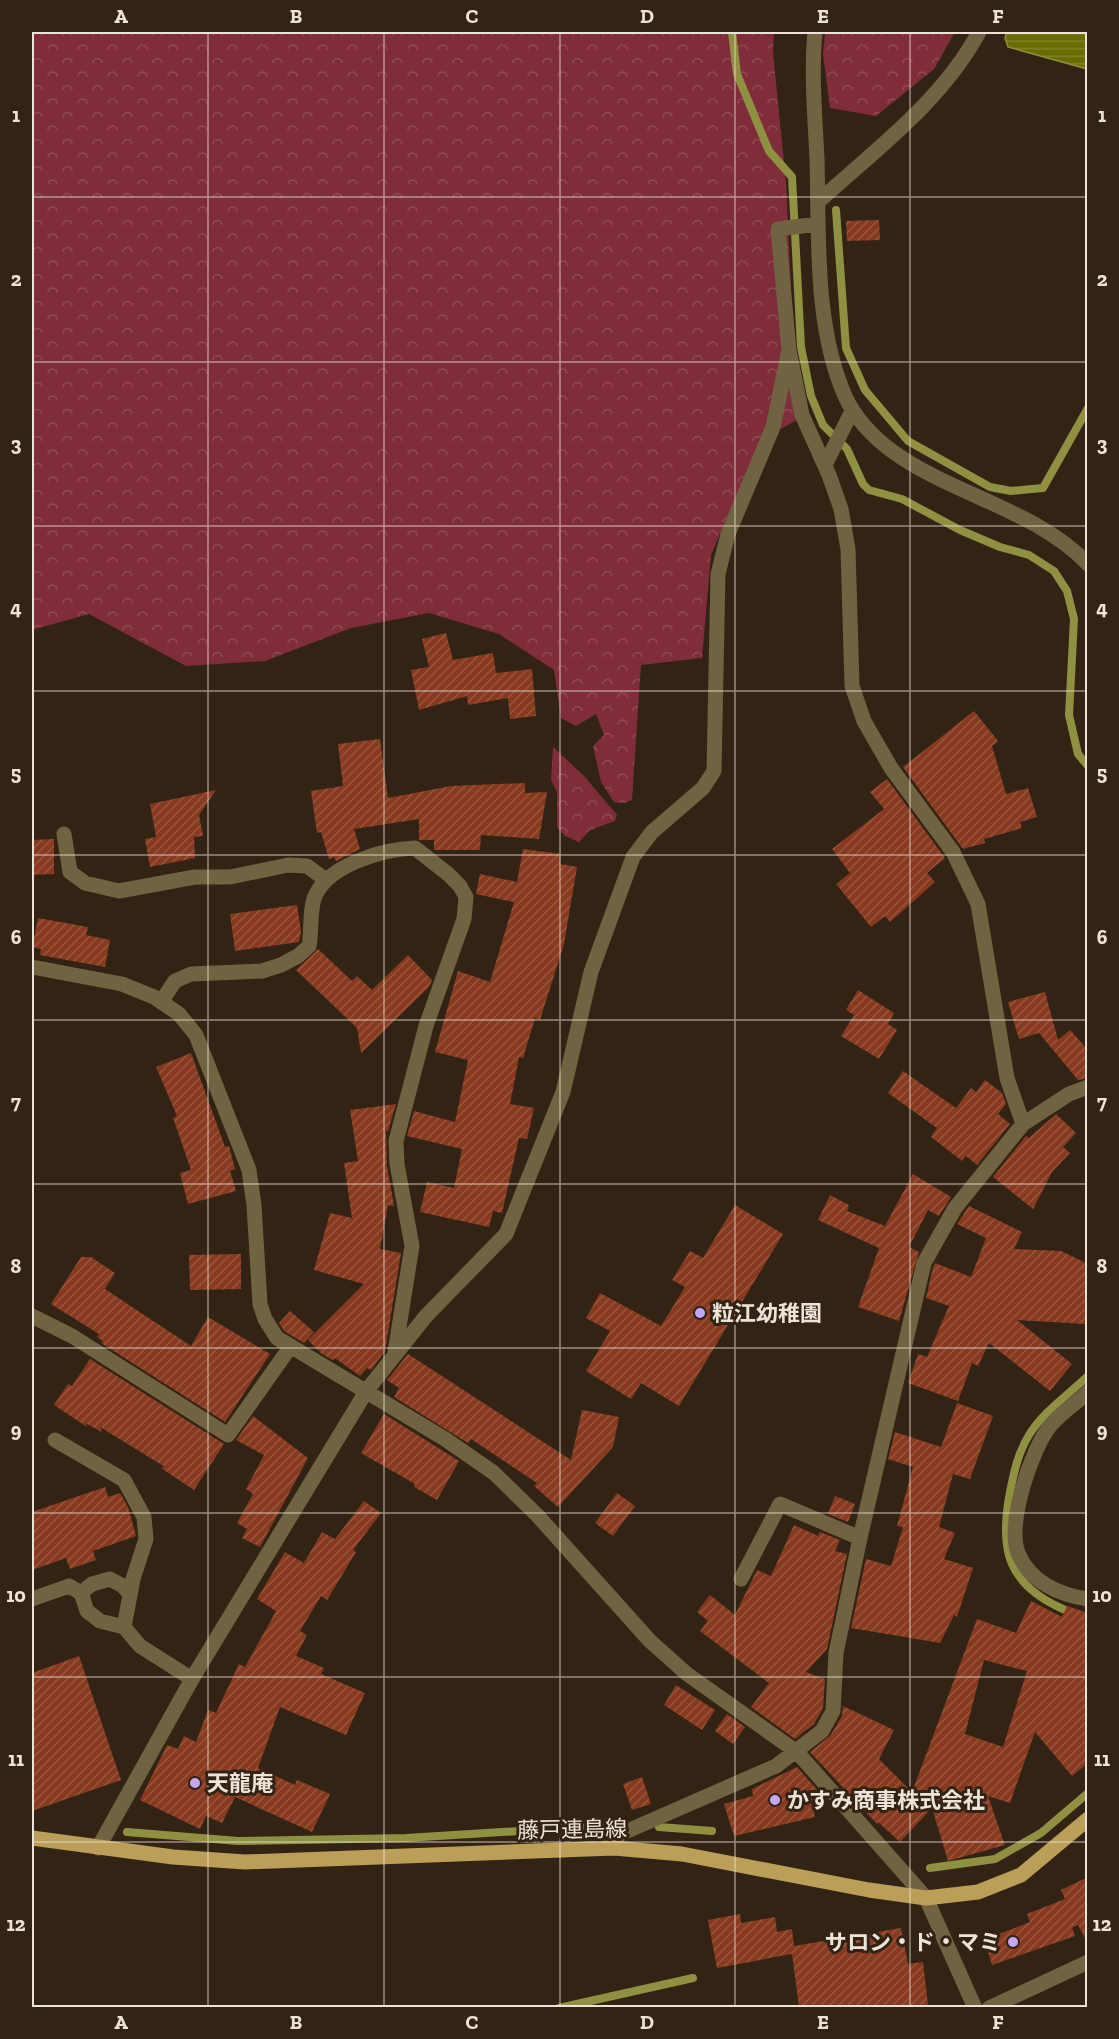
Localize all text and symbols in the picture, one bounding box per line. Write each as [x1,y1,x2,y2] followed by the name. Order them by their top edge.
[114,4,128,28] text: A
[290,4,302,28] text: B
[466,4,479,28] text: C
[640,4,654,28] text: D
[817,4,829,28] text: E
[992,4,1004,28] text: F
[12,103,20,127] text: 1
[1098,103,1106,127] text: 1
[11,267,22,291] text: 2
[1097,267,1108,291] text: 2
[11,432,22,456] text: 3
[1097,432,1108,456] text: 3
[10,596,22,620] text: 4
[1096,596,1108,620] text: 4
[11,761,21,785] text: 5
[1097,761,1107,785] text: 5
[11,925,22,949] text: 6
[1097,925,1108,949] text: 6
[11,1090,21,1114] text: 7
[1097,1090,1107,1114] text: 7
[11,1254,22,1278] text: 8
[1097,1254,1108,1278] text: 8
[712,1300,822,1327] place label: 粒江幼稚園
[693,1306,707,1320] marker: 粒江幼稚園
[11,1418,22,1442] text: 9
[1097,1418,1108,1442] text: 9
[6,1583,26,1607] text: 10
[1092,1583,1112,1607] text: 10
[8,1747,24,1771] text: 11
[1094,1747,1110,1771] text: 11
[207,1770,273,1797] place label: 天龍庵
[188,1776,202,1790] marker: 天龍庵
[787,1787,985,1814] place label: かすみ商事株式会社
[768,1793,782,1807] marker: かすみ商事株式会社
[517,1815,627,1844] street label: 藤戸連島線
[7,1912,26,1936] text: 12
[1093,1912,1112,1936] text: 12
[825,1929,1001,1956] place label: サロン・ド・マミ
[1006,1935,1020,1949] marker: サロン・ド・マミ
[114,2010,128,2034] text: A
[290,2010,302,2034] text: B
[466,2010,479,2034] text: C
[640,2010,654,2034] text: D
[817,2010,829,2034] text: E
[992,2010,1004,2034] text: F

